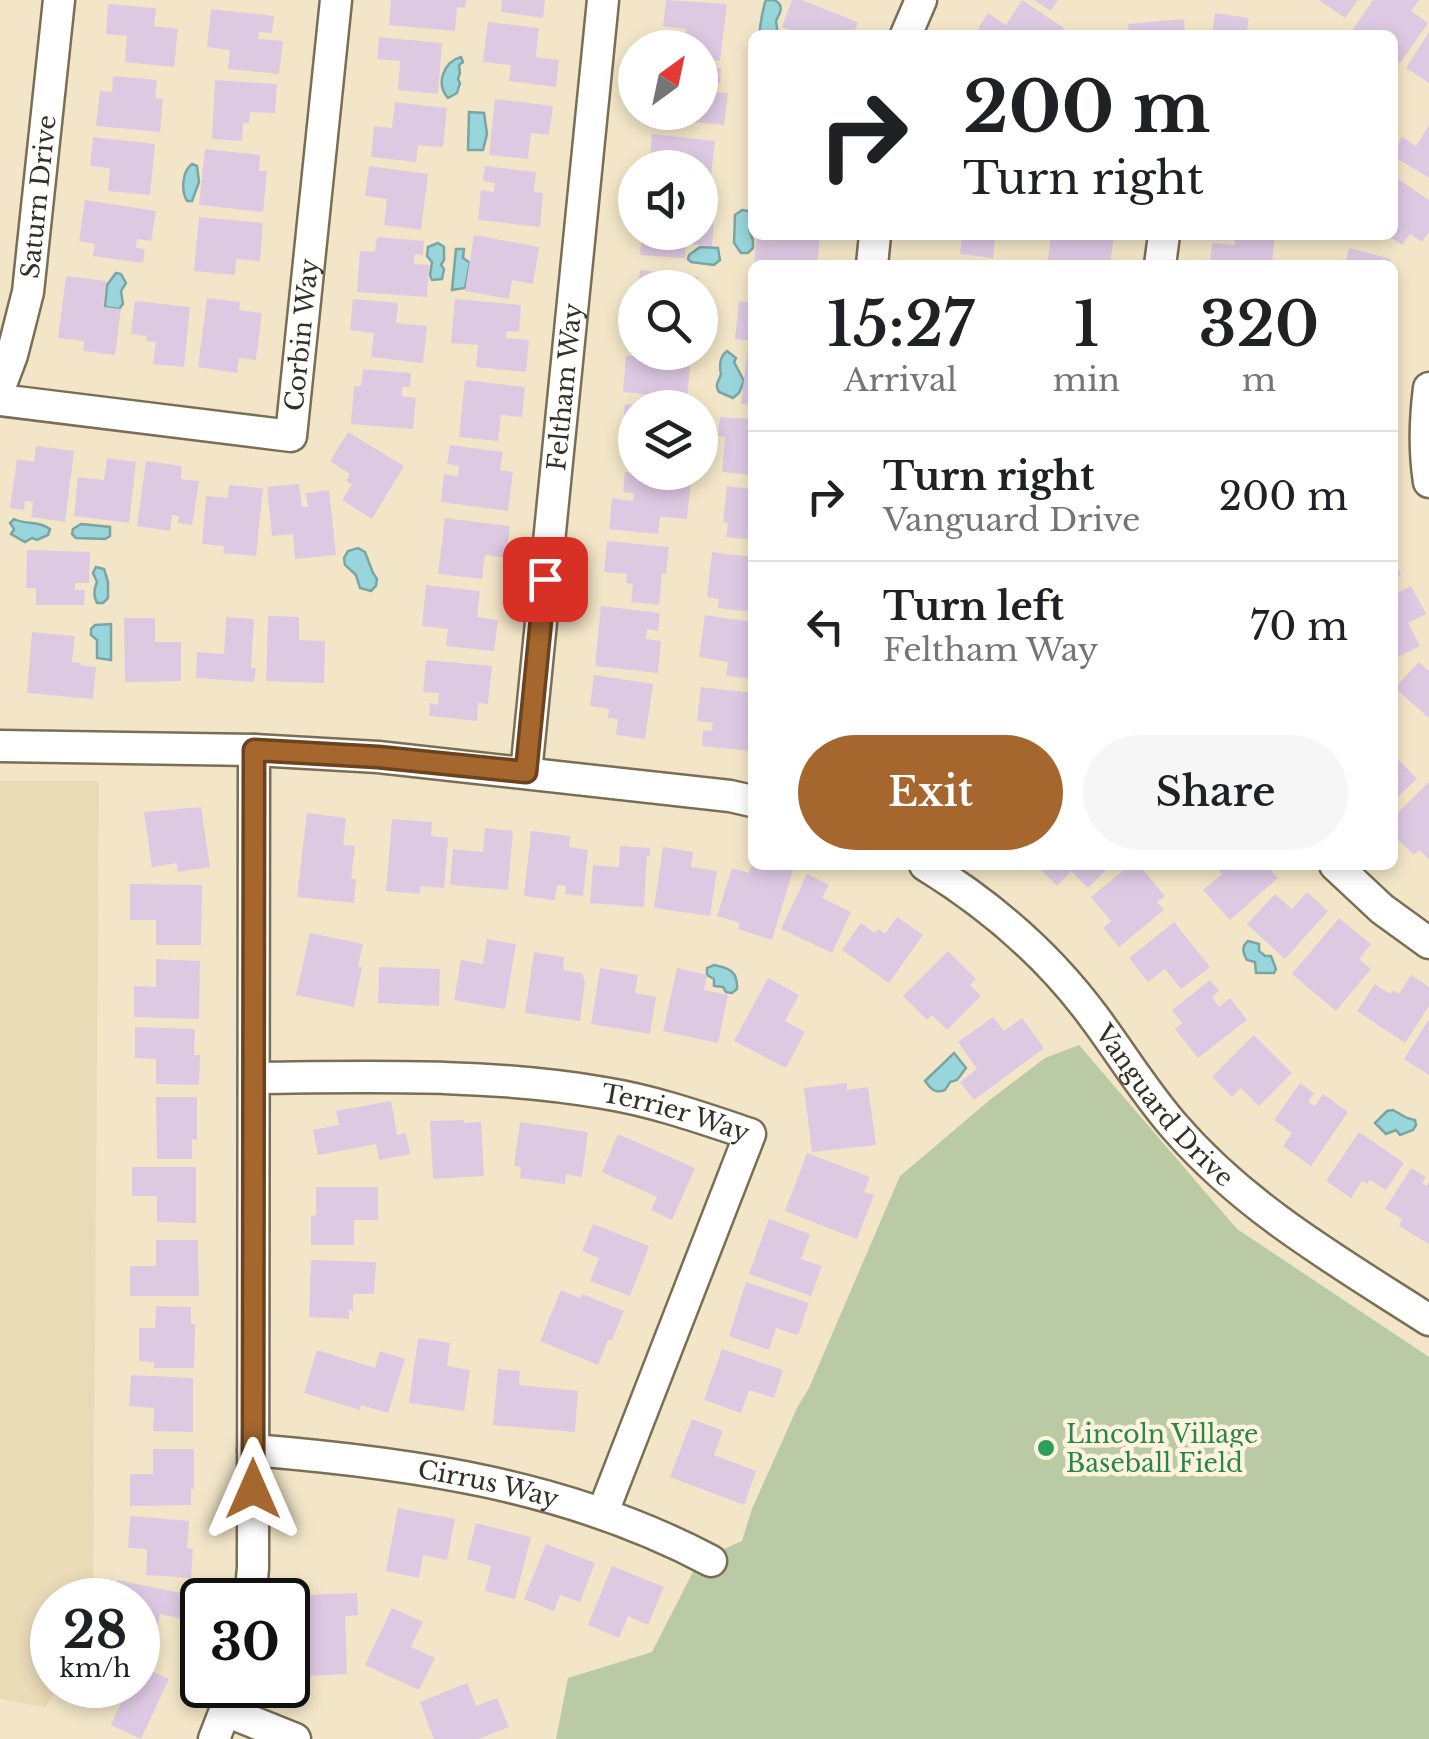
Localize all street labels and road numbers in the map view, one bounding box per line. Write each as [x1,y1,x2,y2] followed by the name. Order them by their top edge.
[14,114,62,280] street label: Saturn Drive
[278,257,325,413] street label: Corbin Way
[541,302,588,472] street label: Feltham Way
[1088,1017,1240,1193] street label: Vanguard Drive
[599,1077,754,1148] street label: Terrier Way
[416,1454,562,1514] street label: Cirrus Way

